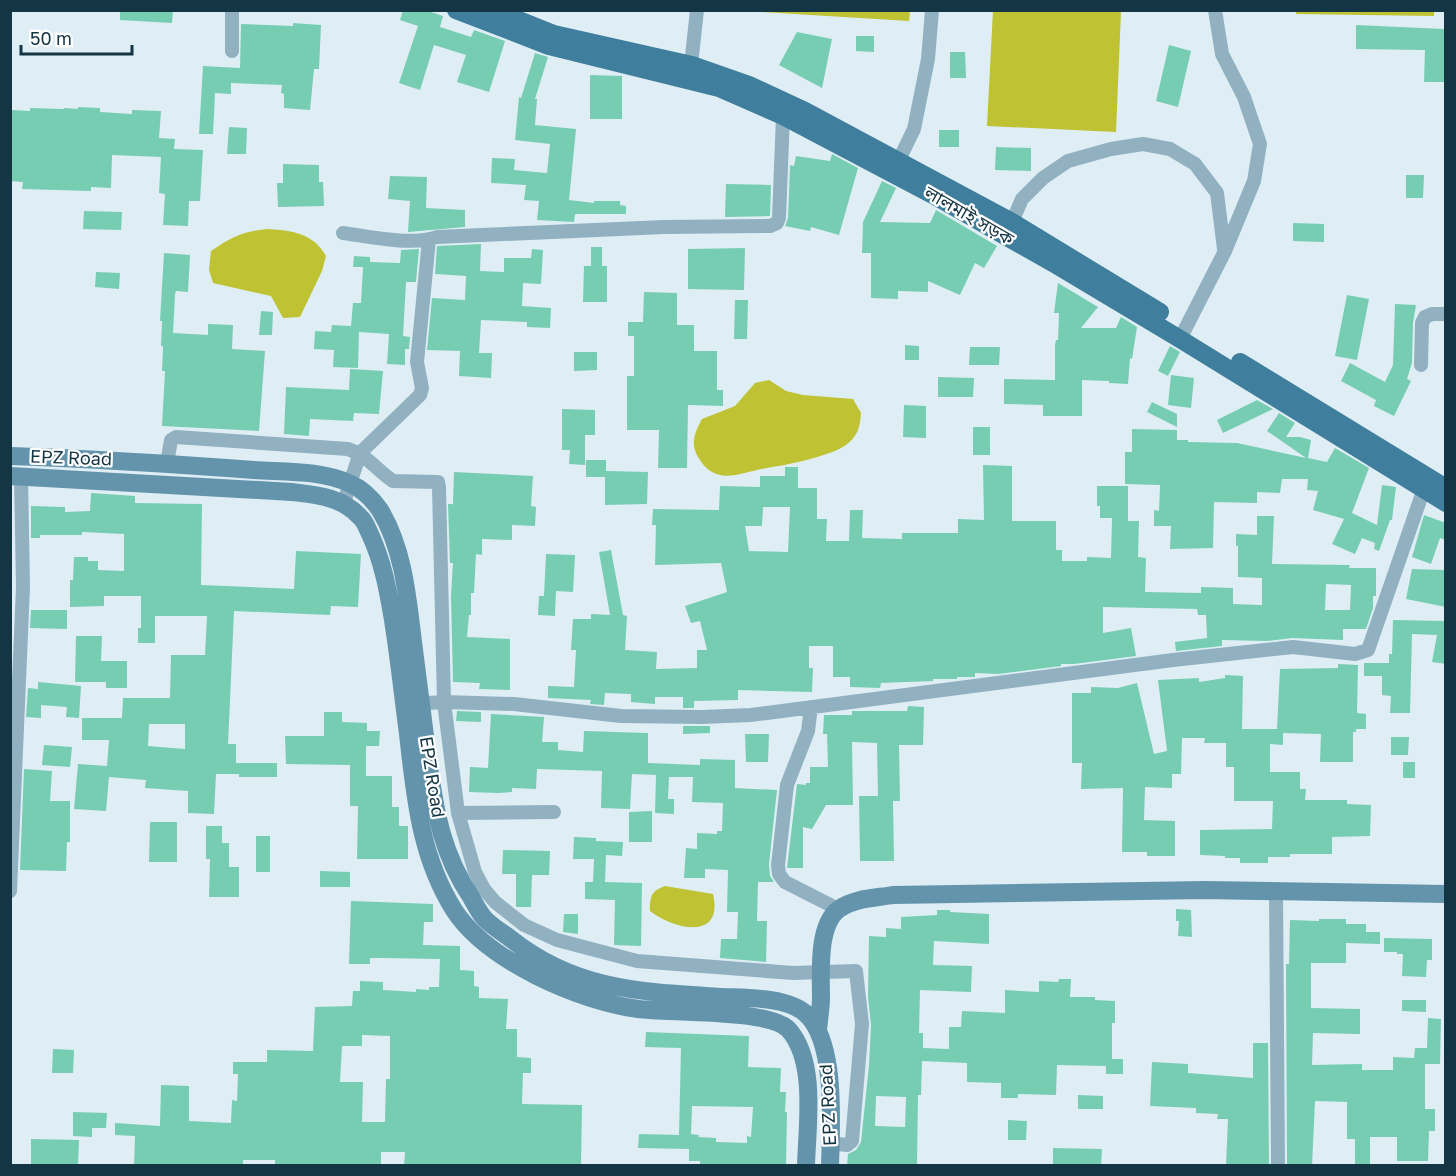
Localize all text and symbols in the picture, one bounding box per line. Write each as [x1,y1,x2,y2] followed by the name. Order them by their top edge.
[21,18,132,56] scale bar
[30,27,72,49] text: 50 m
[920,180,1019,250] street label: লালমাই সড়ক
[30,445,112,469] street label: EPZ Road
[416,735,450,819] street label: EPZ Road
[814,1064,840,1147] street label: EPZ Road

